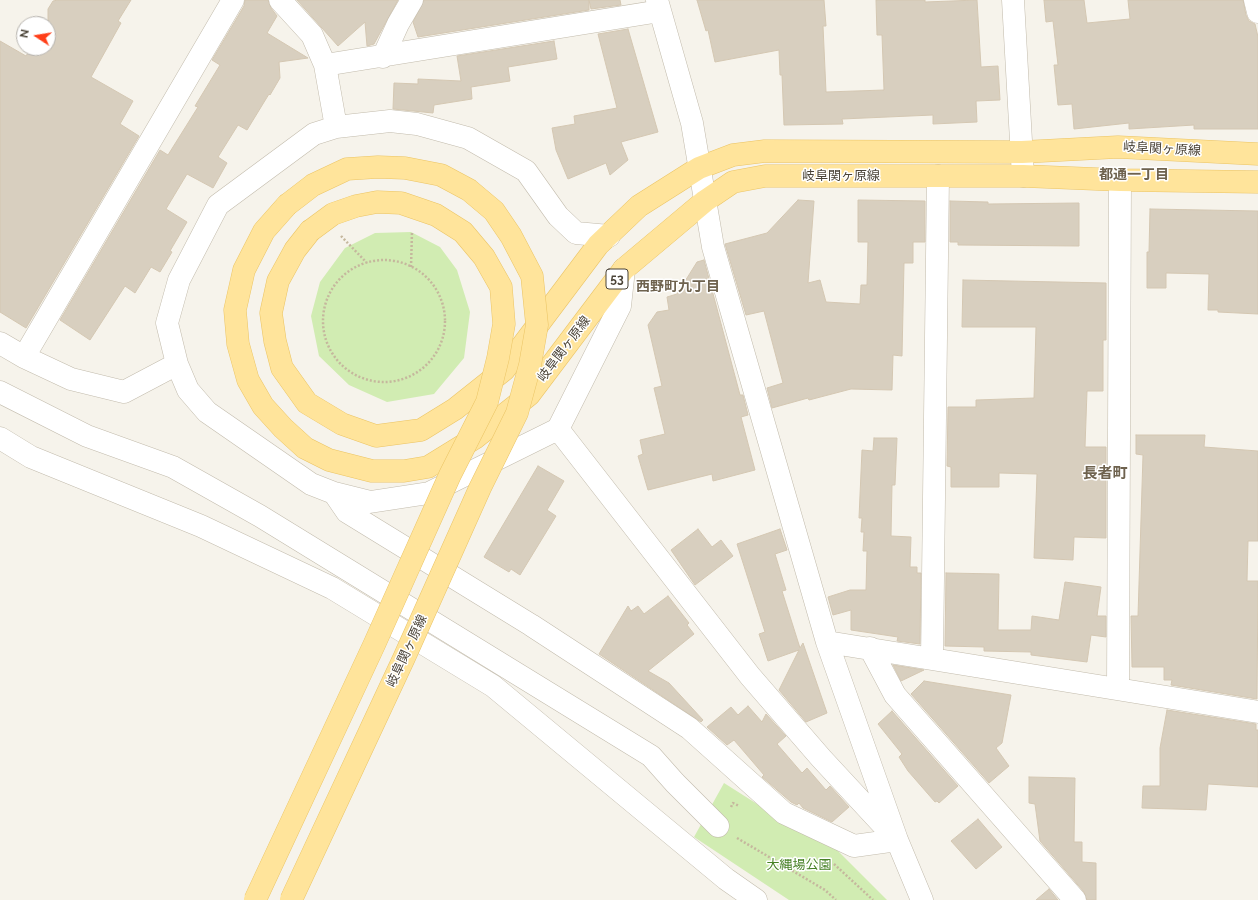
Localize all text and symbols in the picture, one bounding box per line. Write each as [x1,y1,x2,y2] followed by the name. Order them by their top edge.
[16,16,56,56] north arrow
[18,28,32,39] text: N
[1123,139,1201,159] street label: 岐阜関ヶ原線
[1099,167,1169,183] district label: 都通一丁目
[802,168,880,184] street label: 岐阜関ヶ原線
[606,269,628,289] road number: 53
[636,279,720,295] district label: 西野町九丁目
[534,313,594,385] street label: 岐阜関ヶ原線
[1083,464,1127,482] district label: 長者町
[383,612,431,690] street label: 岐阜関ヶ原線
[767,857,831,873] park label: 大縄場公園

